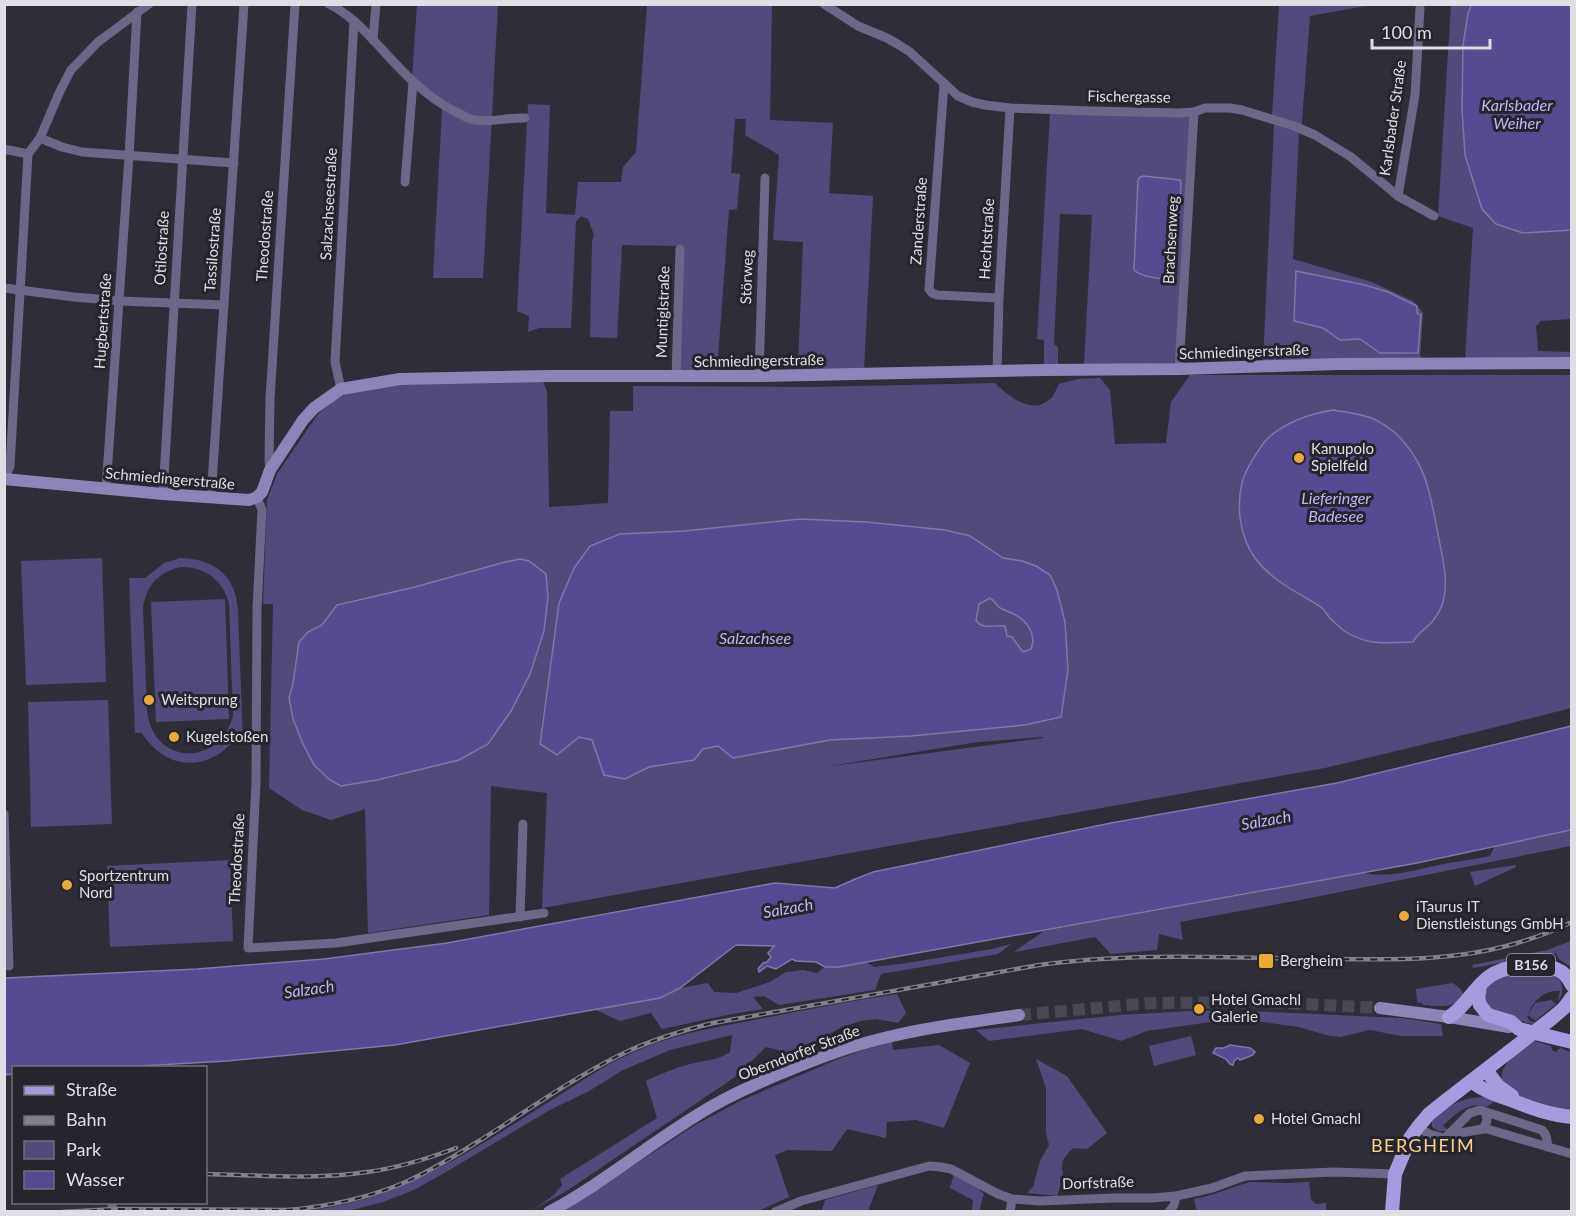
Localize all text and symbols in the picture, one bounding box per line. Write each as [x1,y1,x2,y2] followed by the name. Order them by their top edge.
[1372,12,1490,50] scale bar
[1381,21,1432,43] text: 100 m
[1375,59,1409,177] street label: Karlsbader Straße
[1087,86,1171,106] street label: Fischergasse
[1481,95,1553,132] water label: Karlsbader Weiher
[316,147,340,261] street label: Salzachseestraße
[906,176,930,265] street label: Zanderstraße
[252,189,276,282] street label: Theodostraße
[1159,195,1181,284] street label: Brachsenweg
[975,198,997,280] street label: Hechtstraße
[200,207,224,293] street label: Tassilostraße
[150,210,172,286] street label: Otilostraße
[736,249,756,305] street label: Störweg
[651,265,673,358] street label: Muntiglstraße
[90,272,114,369] street label: Hugbertstraße
[1179,340,1309,362] street label: Schmiedingerstraße
[694,350,824,370] street label: Schmiedingerstraße
[1311,439,1374,474] place label: Kanupolo Spielfeld
[1292,451,1306,465] marker: Kanupolo Spielfeld
[104,463,236,493] street label: Schmiedingerstraße
[1301,488,1371,525] water label: Lieferinger Badesee
[719,628,791,647] water label: Salzachsee
[161,690,238,708] place label: Weitsprung
[142,693,156,707] marker: Weitsprung
[186,727,268,745] place label: Kugelstoßen
[167,730,181,744] marker: Kugelstoßen
[1239,806,1292,833] water label: Salzach
[225,813,247,905] street label: Theodostraße
[79,866,169,901] place label: Sportzentrum Nord
[60,878,74,892] marker: Sportzentrum Nord
[761,894,814,921] water label: Salzach
[1416,897,1564,932] place label: iTaurus IT Dienstleistungs GmbH
[1397,909,1411,923] marker: iTaurus IT Dienstleistungs GmbH
[1280,951,1343,969] place label: Bergheim
[1257,952,1275,970] marker: Bergheim
[1507,954,1555,976] road number: B156
[283,976,335,1001] water label: Salzach
[1211,990,1301,1025] place label: Hotel Gmachl Galerie
[1192,1002,1206,1016] marker: Hotel Gmachl Galerie
[735,1021,862,1084] street label: Oberndorfer Straße
[12,1066,207,1204] legend
[66,1078,117,1100] text: Straße
[66,1108,107,1130] text: Bahn
[1271,1109,1361,1127] place label: Hotel Gmachl
[1252,1112,1266,1126] marker: Hotel Gmachl
[1371,1134,1475,1156] district label: BERGHEIM
[66,1138,102,1160] text: Park
[66,1168,125,1190] text: Wasser
[1062,1172,1134,1192] street label: Dorfstraße

